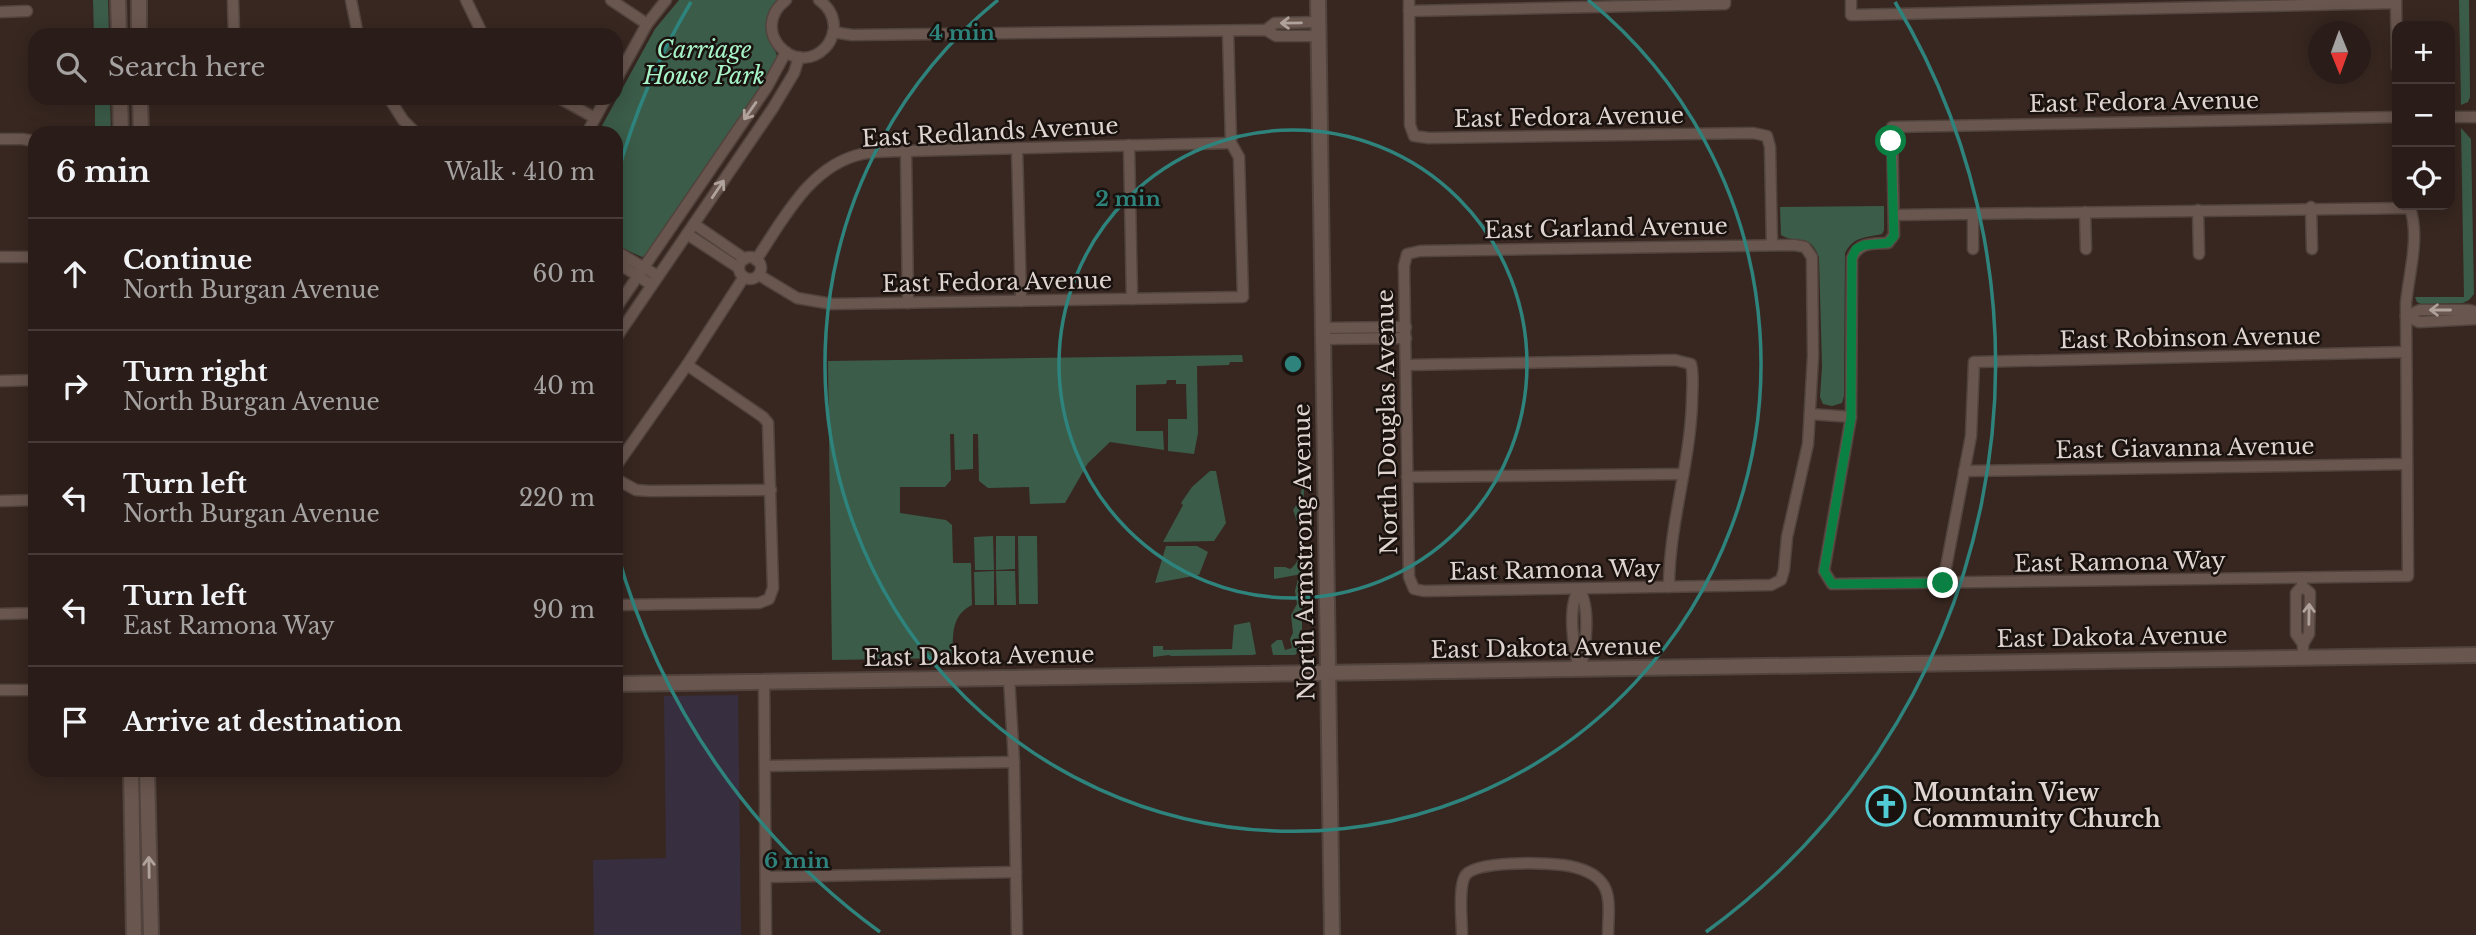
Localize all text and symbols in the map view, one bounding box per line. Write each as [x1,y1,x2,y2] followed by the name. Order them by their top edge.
[1279,16,1302,30] one-way arrow
[929,20,995,46] text: 4 min
[2308,21,2371,84] north arrow
[2392,21,2455,210] map controls
[2392,21,2455,84] button: +
[28,28,623,105] search box
[642,36,765,90] park label: Carriage House Park
[52,48,90,86] icon: search
[108,51,265,83] text: Search here
[2392,84,2455,147] button: −
[2029,86,2259,118] street label: East Fedora Avenue
[743,100,757,120] one-way arrow
[1454,101,1684,133] street label: East Fedora Avenue
[861,111,1119,153] street label: East Redlands Avenue
[1875,125,1906,156] route start
[2392,147,2455,210] button: locate
[56,153,150,190] text: 6 min
[445,158,595,186] text: Walk · 410 m
[711,179,725,199] one-way arrow
[1095,186,1161,212] text: 2 min
[1484,212,1728,244] street label: East Garland Avenue
[123,244,252,276] text: Continue
[56,255,94,293] icon: ahead
[533,260,595,288] text: 60 m
[882,266,1112,298] street label: East Fedora Avenue
[123,276,380,304] text: North Burgan Avenue
[1371,289,1403,555] street label: North Douglas Avenue
[2429,303,2452,317] one-way arrow
[2059,322,2321,354] street label: East Robinson Avenue
[1281,352,1305,376] centre of rings
[123,356,268,388] text: Turn right
[56,367,94,405] icon: right
[534,372,595,400] text: 40 m
[123,388,380,416] text: North Burgan Avenue
[1287,403,1321,701] street label: North Armstrong Avenue
[2055,432,2315,464] street label: East Giavanna Avenue
[123,468,247,500] text: Turn left
[56,479,94,517] icon: left
[519,484,595,512] text: 220 m
[123,500,380,528] text: North Burgan Avenue
[2014,546,2226,578] street label: East Ramona Way
[1449,554,1661,586] street label: East Ramona Way
[1927,567,1958,598] route end
[123,580,247,612] text: Turn left
[56,591,94,629] icon: left
[533,596,595,624] text: 90 m
[2302,603,2316,626] one-way arrow
[123,612,335,640] text: East Ramona Way
[1996,621,2228,653] street label: East Dakota Avenue
[1430,632,1662,664] street label: East Dakota Avenue
[863,640,1095,672] street label: East Dakota Avenue
[56,703,94,741] icon: arrive
[123,706,403,738] text: Arrive at destination
[1913,779,2161,833] place label: Mountain View Community Church
[1865,785,1907,827] church icon: Mountain View Community Church
[764,848,830,874] text: 6 min
[143,856,156,879] one-way arrow

